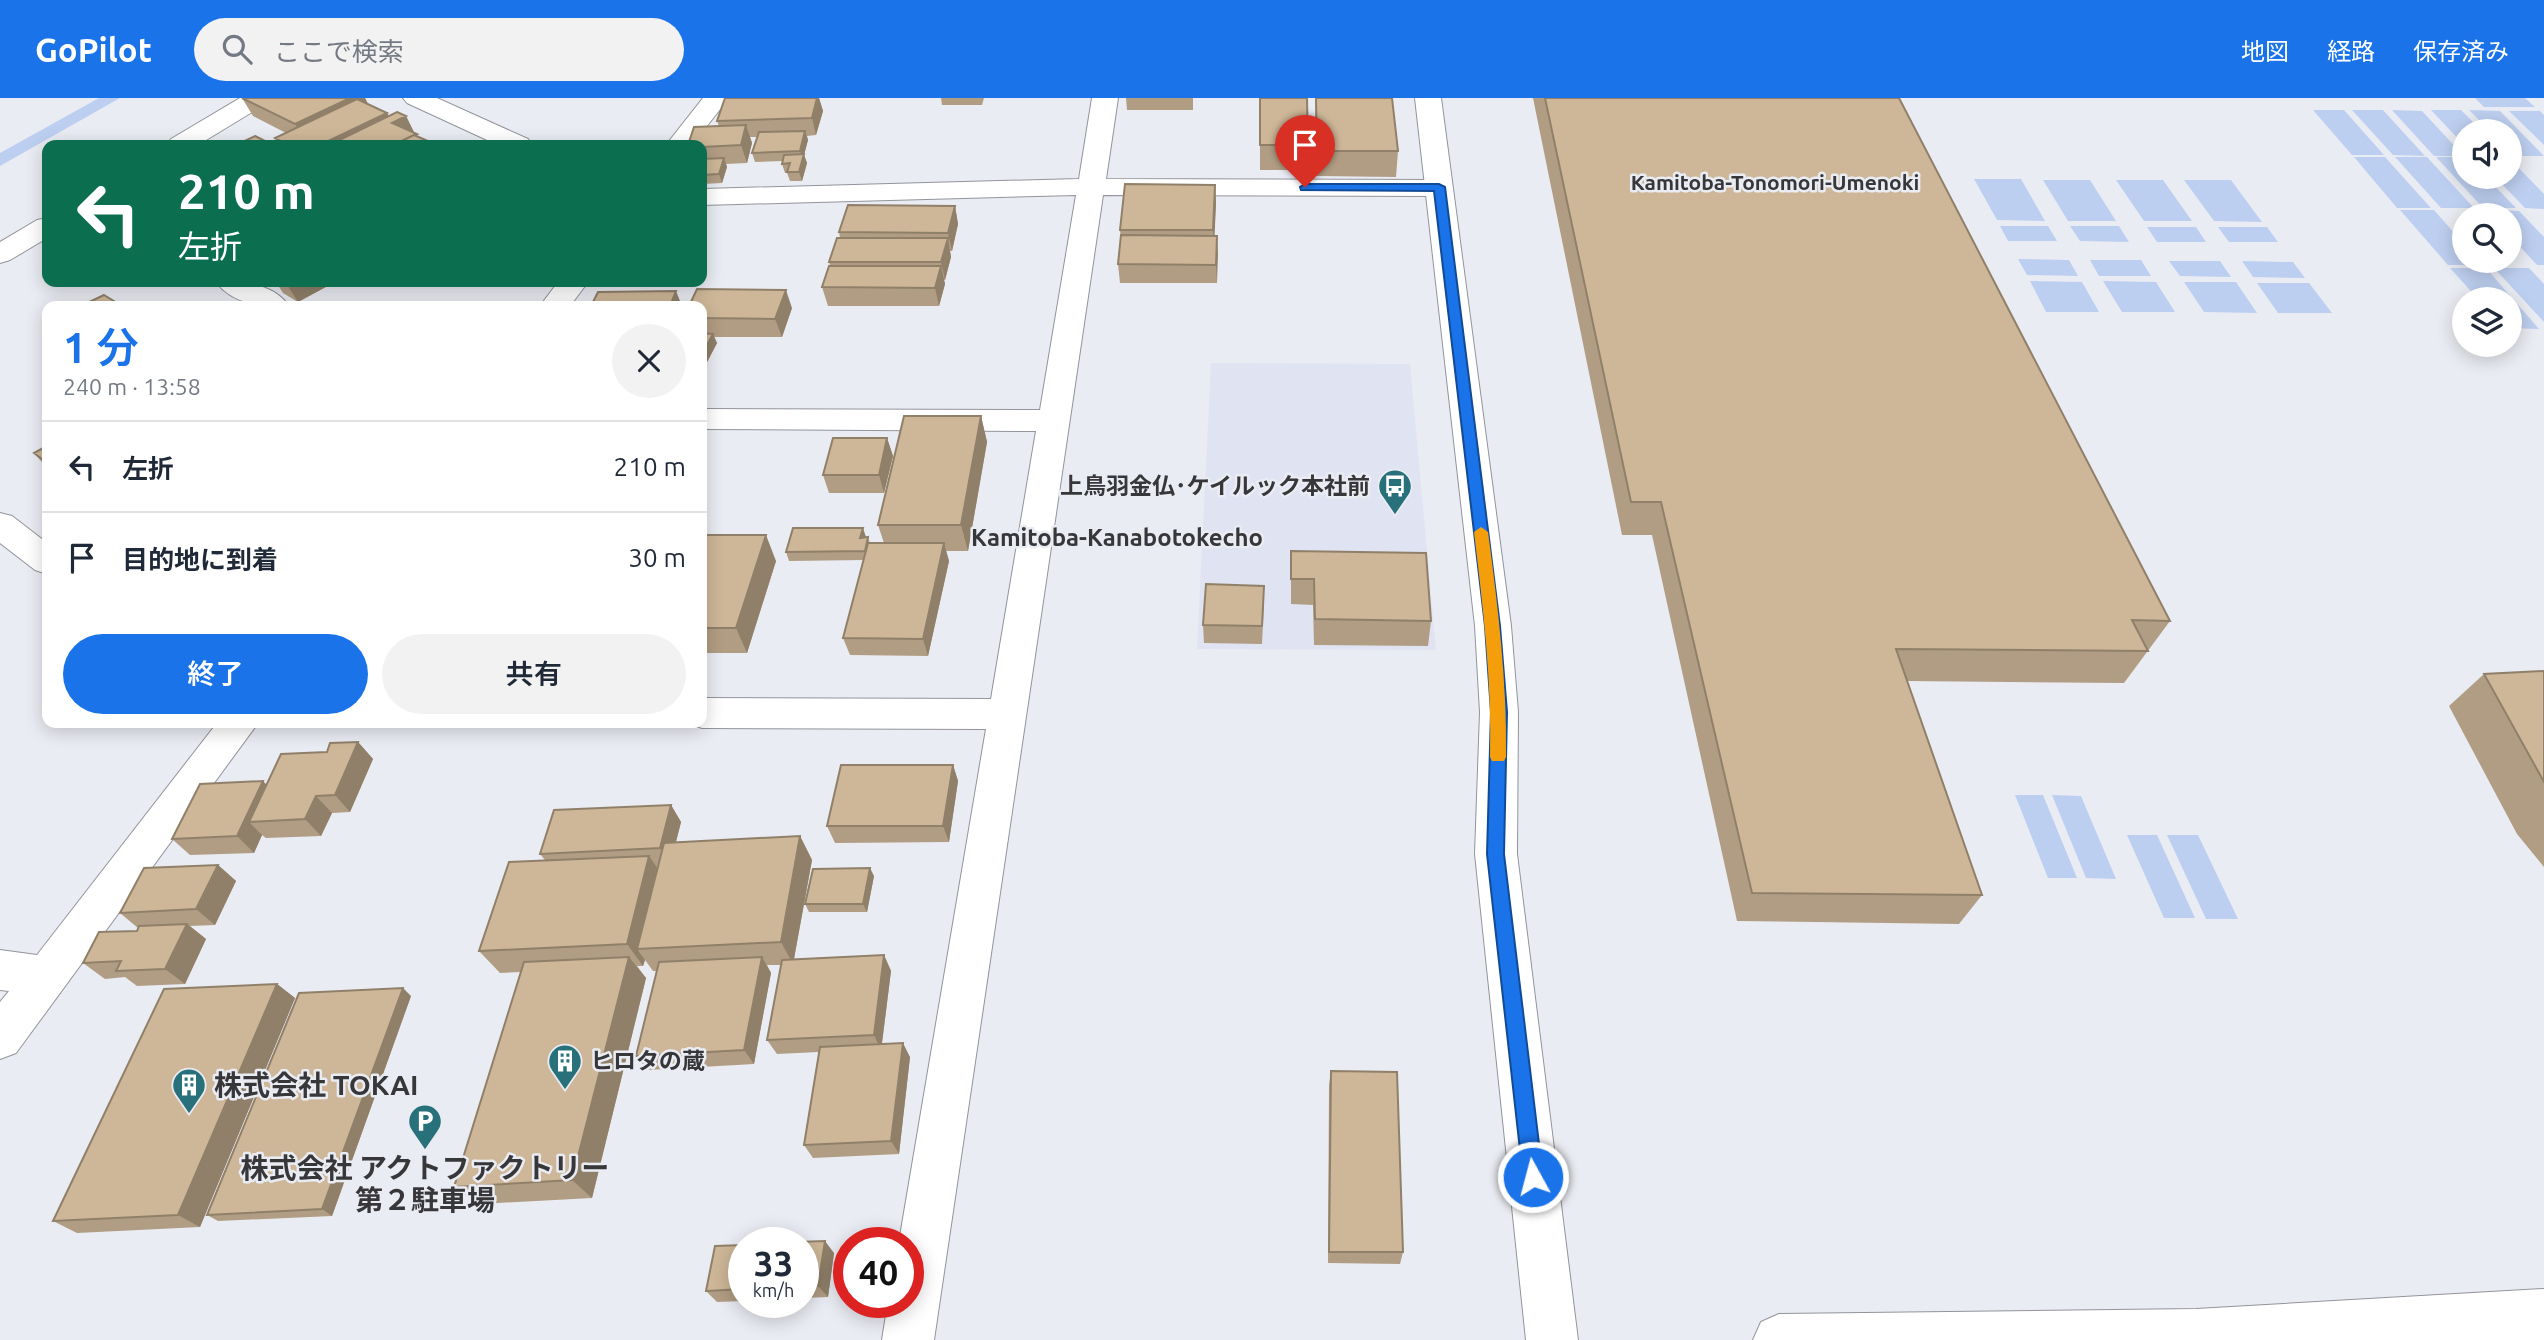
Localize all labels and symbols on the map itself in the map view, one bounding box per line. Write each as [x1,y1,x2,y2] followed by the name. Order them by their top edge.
[1275,115,1335,187] pin
[1631,170,1919,194] district label: Kamitoba-Tonomori-Umenoki
[1376,467,1414,516] bus stop icon: 上鳥羽金仏･ケイルック本社前
[1060,473,1370,498] place label: 上鳥羽金仏･ケイルック本社前
[971,524,1263,551] district label: Kamitoba-Kanabotokecho
[546,1042,584,1091] building icon: ヒロタの蔵
[590,1048,705,1073] place label: ヒロタの蔵
[170,1066,208,1115] building icon: 株式会社 TOKAI
[214,1069,418,1100] place label: 株式会社 TOKAI
[406,1102,444,1151] parking icon: 株式会社 アクトファクトリー 第２駐車場
[1496,1140,1570,1214] position arrow
[240,1152,610,1215] place label: 株式会社 アクトファクトリー 第２駐車場
[833,1227,924,1318] speed limit sign: 40

